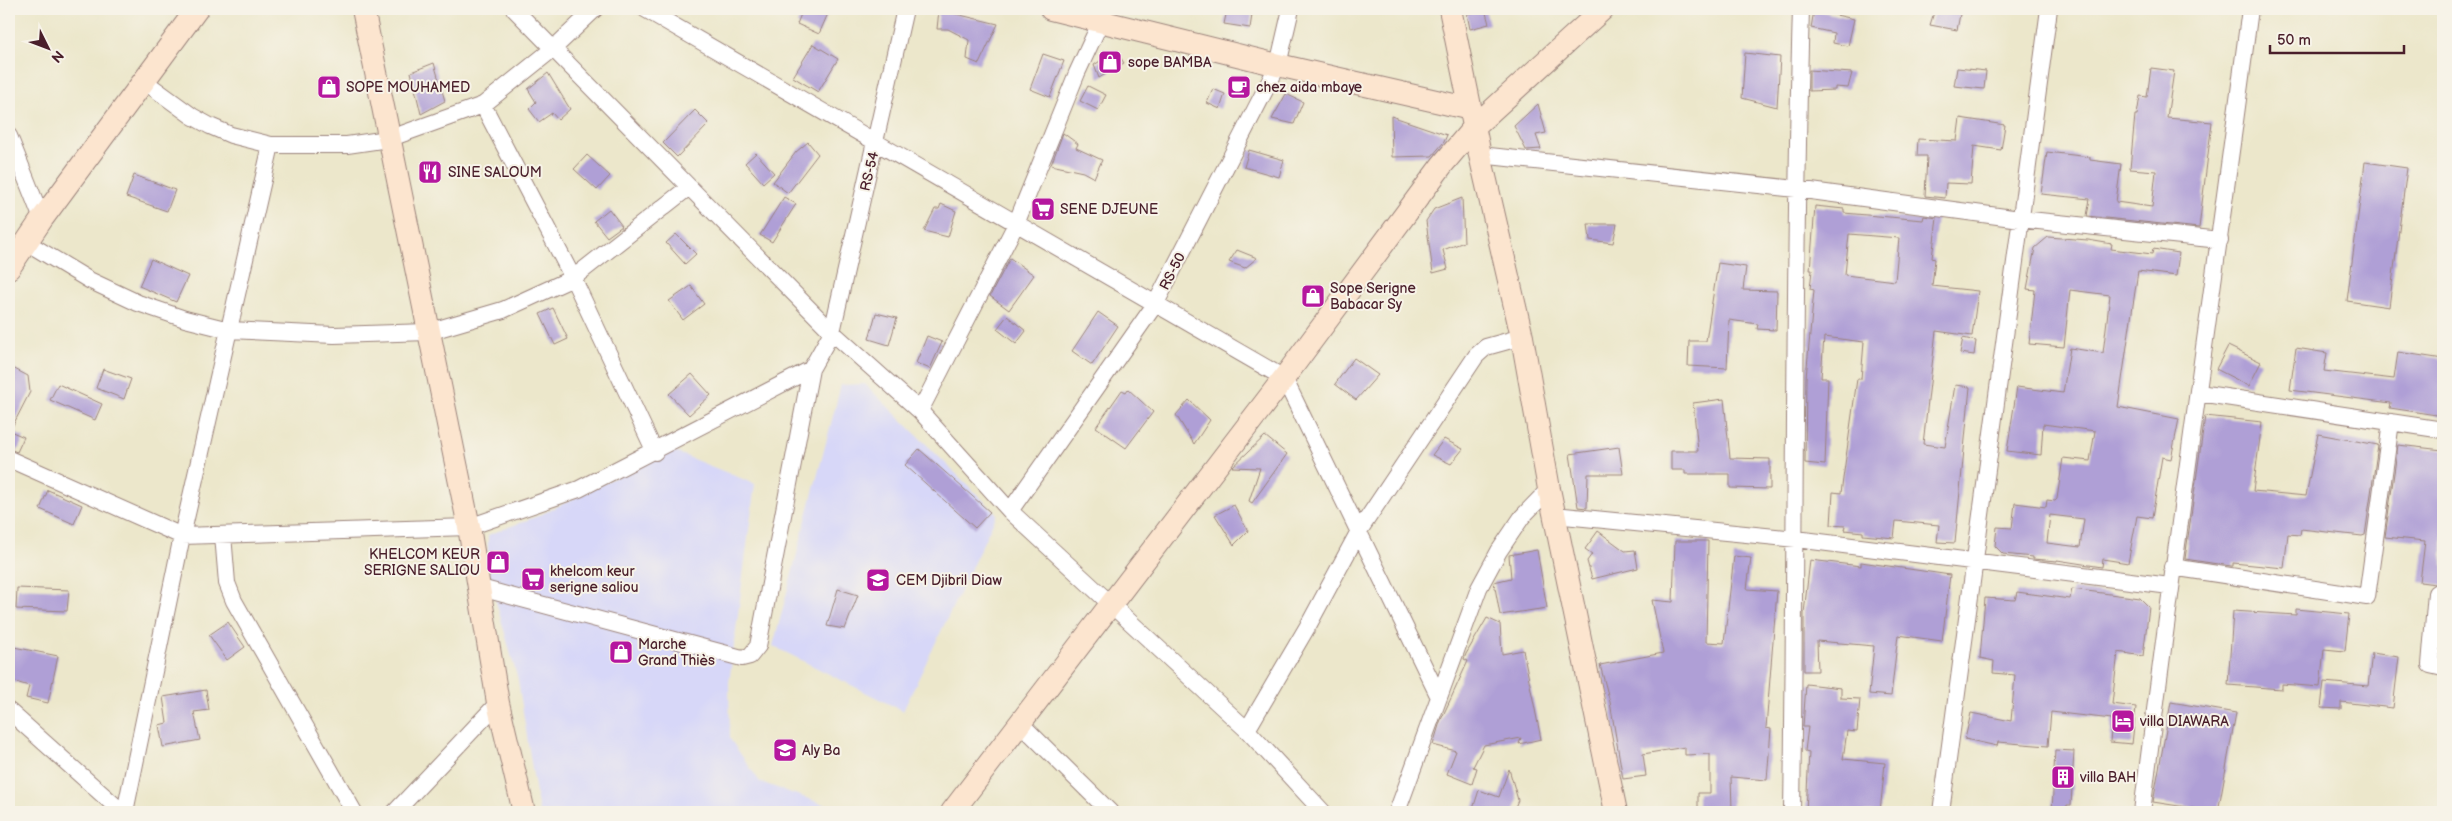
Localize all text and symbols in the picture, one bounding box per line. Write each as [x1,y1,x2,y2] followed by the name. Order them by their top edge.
[22,22,72,72] north arrow
[2270,22,2403,54] scale bar
[2277,31,2311,50] text: 50 m
[47,47,67,66] text: N
[1097,49,1123,75] shop icon: sope BAMBA
[1128,54,1212,71] place label: sope BAMBA
[316,74,342,100] shop icon: SOPE MOUHAMED
[1226,74,1252,100] cafe icon: chez aida mbaye
[346,79,470,96] place label: SOPE MOUHAMED
[1256,79,1362,96] place label: chez aida mbaye
[857,149,882,193] street label: RS-54
[417,159,443,185] restaurant icon: SINE SALOUM
[448,164,542,181] place label: SINE SALOUM
[1030,196,1056,222] supermarket icon: SENE DJEUNE
[1060,201,1158,218] place label: SENE DJEUNE
[1156,250,1189,293] street label: RS-50
[1330,280,1416,313] place label: Sope Serigne Babacar Sy
[1300,283,1326,309] shop icon: Sope Serigne Babacar Sy
[364,546,480,579] place label: KHELCOM KEUR SERIGNE SALIOU
[485,549,511,575] shop icon: KHELCOM KEUR SERIGNE SALIOU
[550,563,638,596] place label: khelcom keur serigne saliou
[520,566,546,592] supermarket icon: khelcom keur serigne saliou
[865,567,891,593] school or university icon: CEM Djibril Diaw
[896,572,1002,589] place label: CEM Djibril Diaw
[638,636,715,669] place label: Marche Grand Thiès
[608,639,634,665] shop icon: Marche Grand Thiès
[2110,708,2136,734] hotel icon: villa DIAWARA
[2139,713,2229,730] place label: villa DIAWARA
[772,737,798,763] school or university icon: Aly Ba
[802,742,840,759] place label: Aly Ba
[2050,764,2076,790] building icon: villa BAH
[2079,769,2136,786] place label: villa BAH

